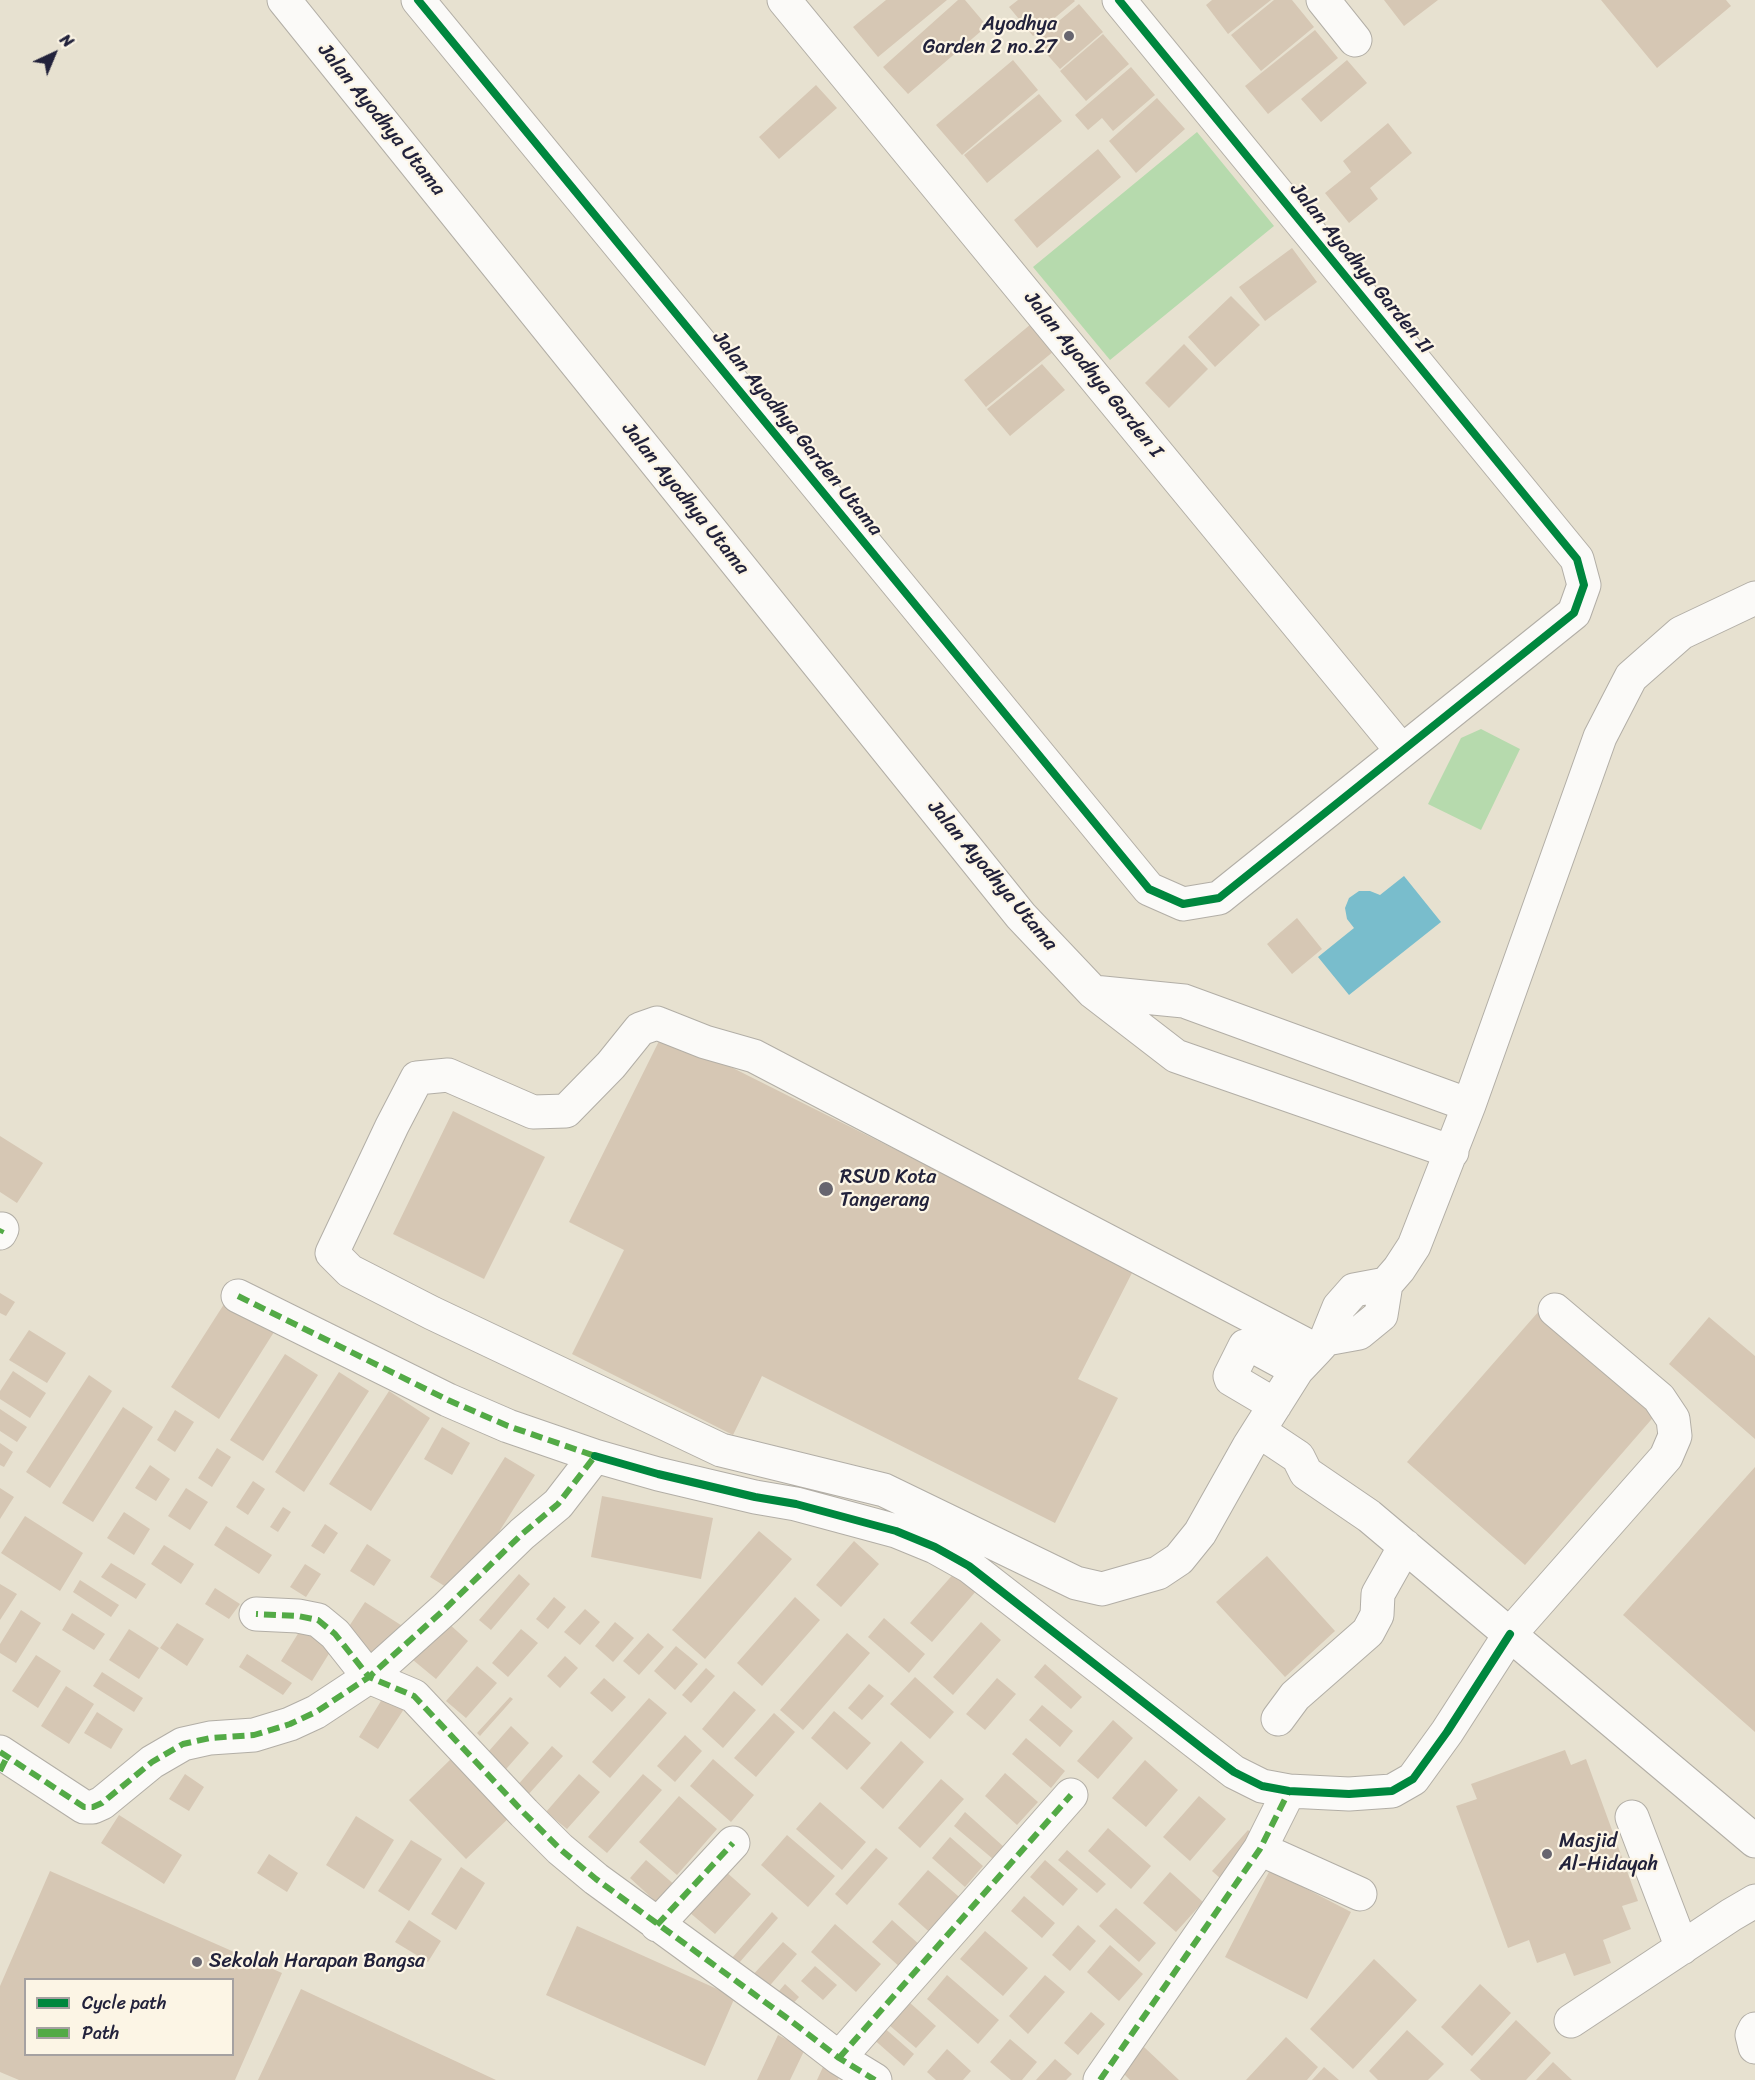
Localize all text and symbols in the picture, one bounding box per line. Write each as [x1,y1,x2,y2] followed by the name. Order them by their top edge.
[923,13,1057,60] place label: Ayodhya Garden 2 no.27
[24,24,84,84] north arrow
[53,26,81,55] text: N
[1062,29,1076,43] marker: Ayodhya Garden 2 no.27
[312,39,450,201] street label: Jalan Ayodhya Utama
[1285,179,1437,359] street label: Jalan Ayodhya Garden II
[1019,287,1167,463] street label: Jalan Ayodhya Garden I
[707,327,887,541] street label: Jalan Ayodhya Garden Utama
[616,418,754,580] street label: Jalan Ayodhya Utama
[922,796,1062,956] street label: Jalan Ayodhya Utama
[840,1166,936,1213] place label: RSUD Kota Tangerang
[817,1180,835,1198] marker: RSUD Kota Tangerang
[1559,1830,1658,1877] place label: Masjid Al-Hidayah
[1540,1847,1554,1861] marker: Masjid Al-Hidayah
[209,1950,425,1974] place label: Sekolah Harapan Bangsa
[190,1955,204,1969] marker: Sekolah Harapan Bangsa
[24,1978,234,2056] legend
[82,1987,166,2019] text: Cycle path
[82,2017,119,2049] text: Path

